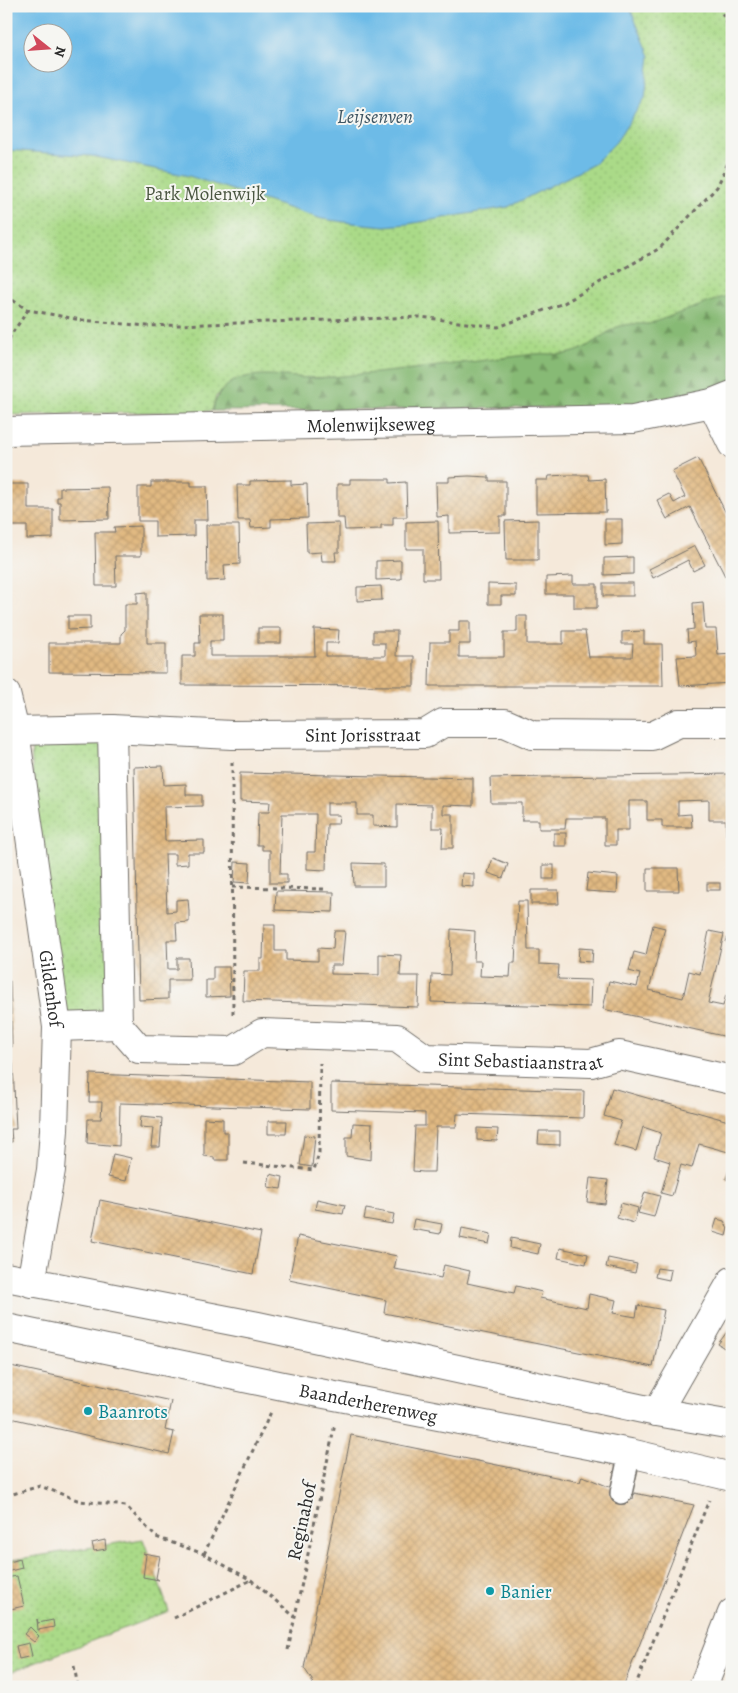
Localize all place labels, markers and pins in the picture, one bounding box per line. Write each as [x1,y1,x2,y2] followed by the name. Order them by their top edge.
[98,1399,168,1425] place label: Baanrots
[82,1405,94,1417] marker: Baanrots
[500,1579,552,1605] place label: Banier
[484,1585,496,1597] marker: Banier

